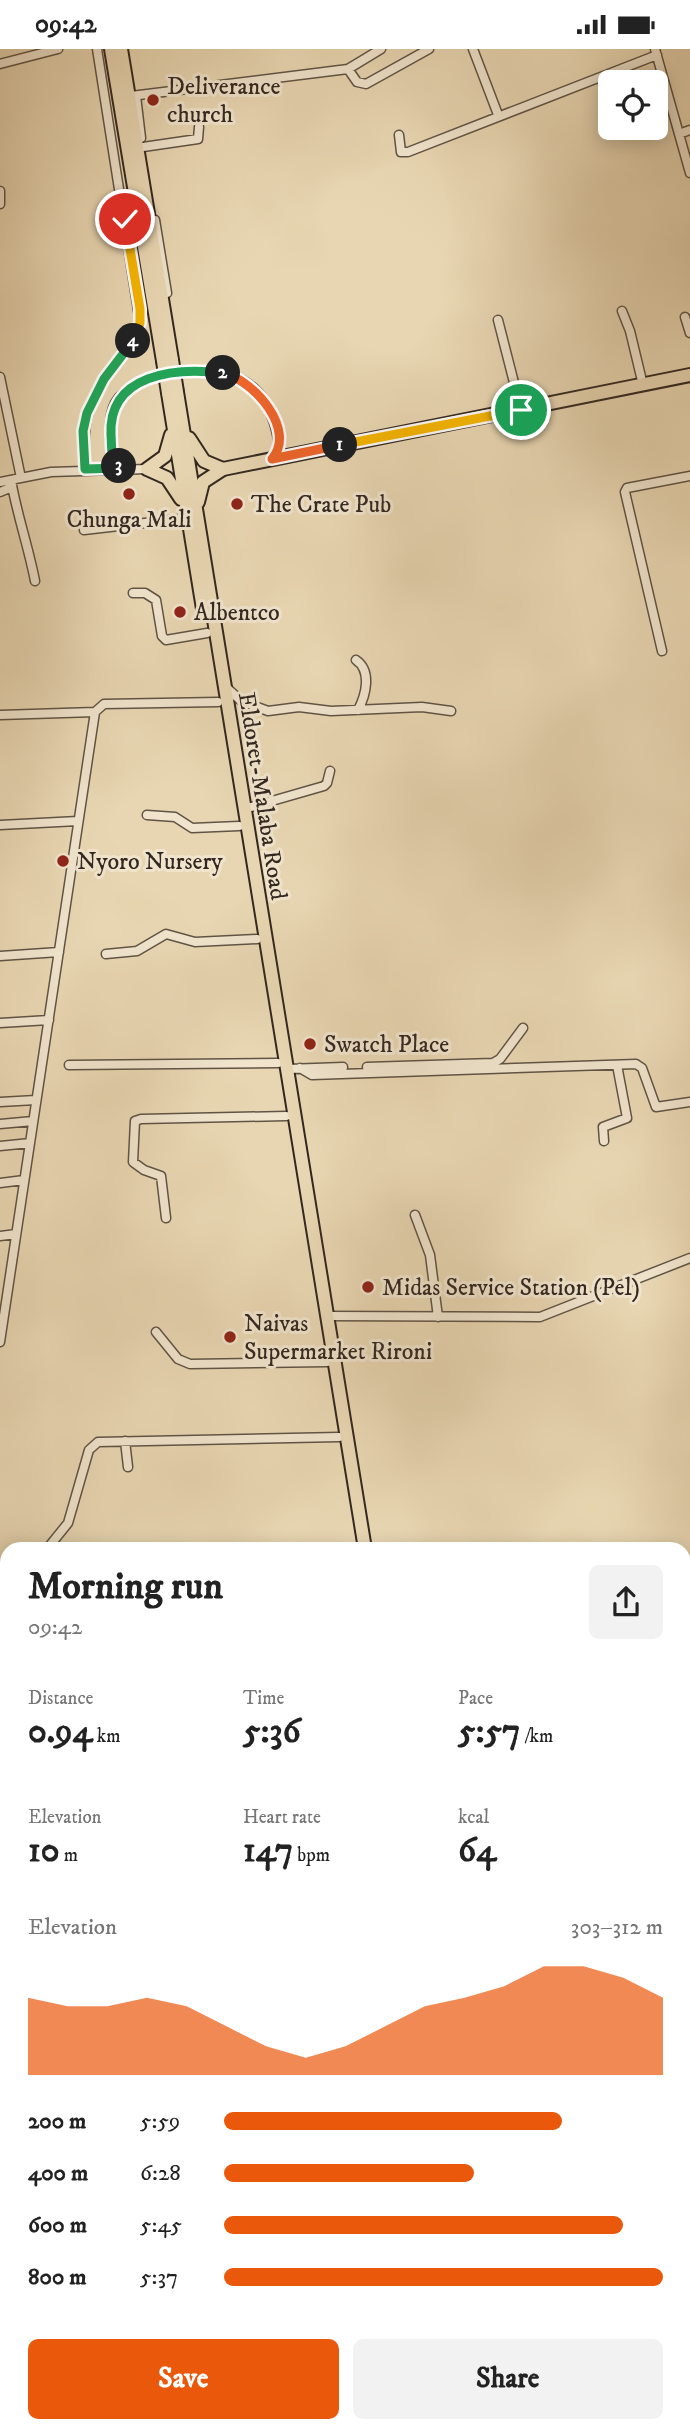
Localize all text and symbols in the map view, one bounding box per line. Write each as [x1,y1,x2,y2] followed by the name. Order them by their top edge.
[35,8,96,41] text: 09:42
[598,70,668,140] map controls
[598,70,668,140] button: locate
[167,72,281,130] place label: Deliverance church
[145,92,161,108] marker: Deliverance church
[95,189,155,249] pin
[106,200,144,238] icon: check
[116,323,150,359] pin: 4
[127,329,138,352] text: 4
[206,355,241,391] pin: 2
[218,361,227,384] text: 2
[491,380,551,440] pin
[502,391,540,429] icon: arrive
[322,427,358,463] pin: 1
[336,433,343,456] text: 1
[102,449,136,483] pin: 3
[115,454,122,477] text: 3
[121,486,137,502] marker: Chunga Mali
[251,490,391,520] place label: The Crate Pub
[229,496,245,512] marker: The Crate Pub
[66,505,192,535] place label: Chunga Mali
[194,598,280,628] place label: Albentco
[172,604,188,620] marker: Albentco
[231,690,293,902] street label: Eldoret-Malaba Road
[77,847,223,877] place label: Nyoro Nursery
[55,853,71,869] marker: Nyoro Nursery
[324,1030,449,1060] place label: Swatch Place
[302,1036,318,1052] marker: Swatch Place
[382,1273,640,1303] place label: Midas Service Station (Pel)
[360,1279,376,1295] marker: Midas Service Station (Pel)
[244,1309,432,1367] place label: Naivas Supermarket Rironi
[222,1329,238,1345] marker: Naivas Supermarket Rironi
[28,1563,223,1611] text: Morning run
[589,1565,663,1639] button: share
[28,1613,82,1642] text: 09:42
[28,1687,93,1710] text: Distance
[243,1687,284,1710] text: Time
[458,1687,493,1710] text: Pace
[28,1710,93,1754] text: 0.94
[243,1710,301,1754] text: 5:36
[458,1710,520,1754] text: 5:57
[93,1725,121,1748] text: km
[520,1725,553,1748] text: /km
[28,1806,102,1829] text: Elevation
[243,1806,321,1829] text: Heart rate
[458,1806,489,1829] text: kcal
[28,1829,60,1873] text: 10
[243,1829,293,1873] text: 147
[458,1829,496,1873] text: 64
[60,1844,78,1867] text: m
[293,1844,330,1867] text: bpm
[28,1913,117,1942] text: Elevation
[571,1913,663,1942] text: 303–312 m
[28,2107,86,2136] text: 200 m
[140,2107,180,2136] text: 5:59
[28,2159,88,2188] text: 400 m
[140,2159,181,2188] text: 6:28
[28,2211,87,2240] text: 600 m
[140,2211,182,2240] text: 5:45
[28,2263,86,2292] text: 800 m
[140,2263,178,2292] text: 5:37
[28,2339,339,2419] button: Save
[353,2339,663,2419] button: Share

